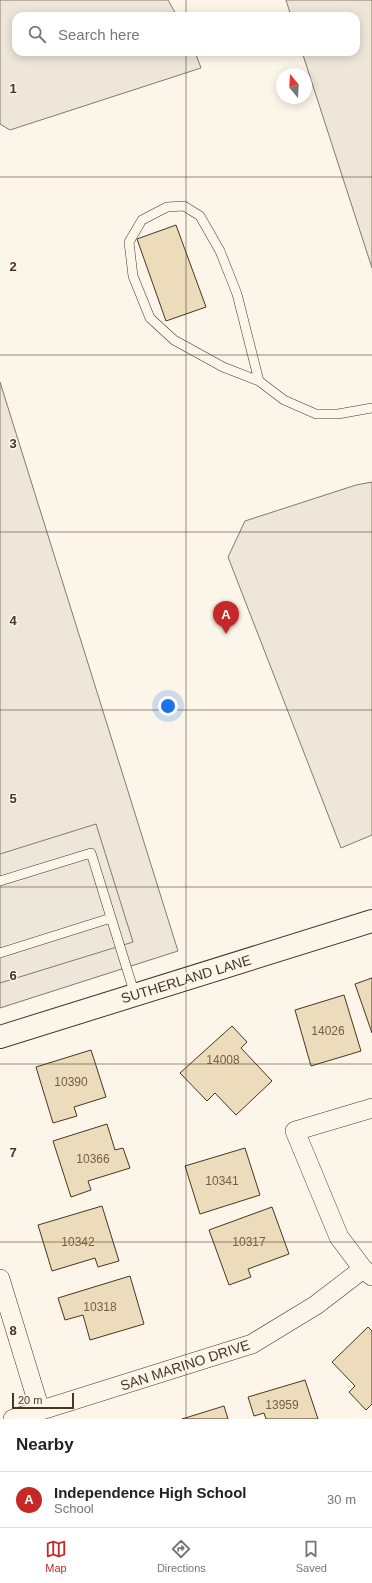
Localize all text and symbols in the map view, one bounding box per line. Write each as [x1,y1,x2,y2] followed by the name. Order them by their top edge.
[12,12,360,56] search box
[26,23,48,45] icon: search
[58,26,140,43] text: Search here
[276,68,312,104] north arrow
[9,81,17,96] text: 1
[9,259,17,274] text: 2
[9,436,17,451] text: 3
[213,601,239,634] pin: A
[9,613,17,628] text: 4
[158,696,178,716] your location
[9,791,17,806] text: 5
[119,952,253,1006] street label: SUTHERLAND LANE
[9,968,17,983] text: 6
[311,1024,345,1038] house number: 14026
[206,1053,240,1067] house number: 14008
[54,1075,88,1089] house number: 10390
[9,1145,17,1160] text: 7
[76,1152,110,1166] house number: 10366
[205,1174,239,1188] house number: 10341
[61,1235,95,1249] house number: 10342
[232,1235,266,1249] house number: 10317
[83,1300,117,1314] house number: 10318
[9,1323,17,1338] text: 8
[118,1336,252,1394] street label: SAN MARINO DRIVE
[12,1391,74,1410] scale bar
[18,1394,42,1406] text: 20 m
[265,1398,299,1412] house number: 13959
[16,1435,74,1454] text: Nearby
[54,1484,247,1501] text: Independence High School
[24,1492,34,1507] text: A
[327,1492,356,1507] text: 30 m
[54,1501,94,1516] text: School
[45,1538,67,1574] tab: Map
[157,1538,206,1574] tab: Directions
[296,1538,327,1574] tab: Saved

